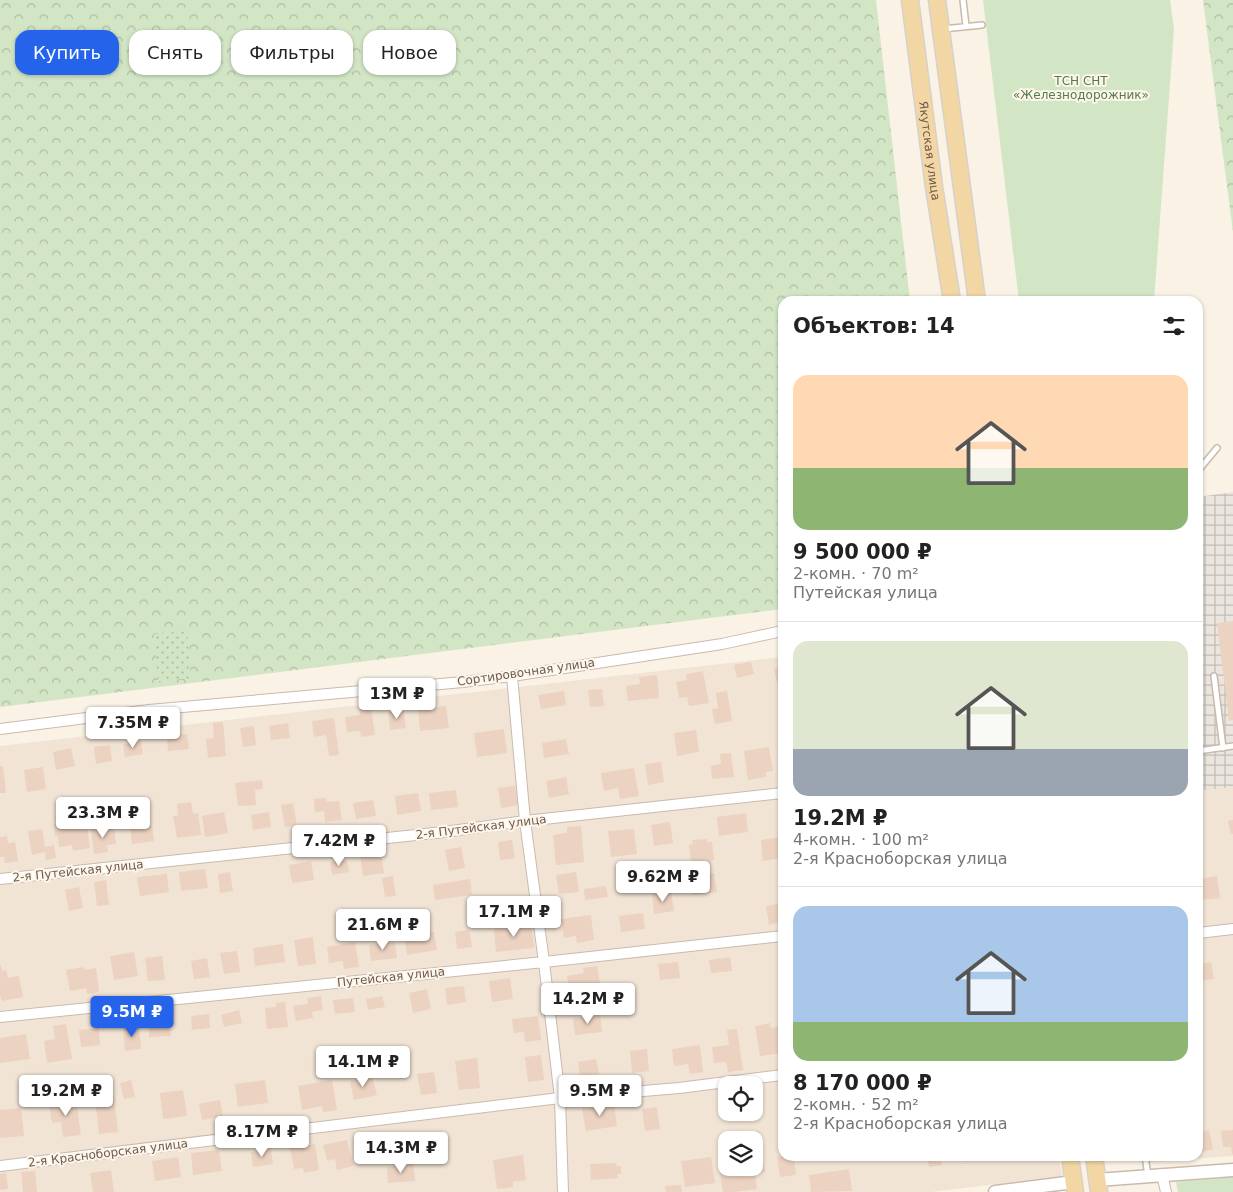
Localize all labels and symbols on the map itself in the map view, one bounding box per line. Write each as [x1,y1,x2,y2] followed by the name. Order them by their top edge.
[1013,74,1149,102] park label: ТСН СНТ «Железнодорожник»
[916,100,943,201] street label: Якутская улица
[456,655,596,689] street label: Сортировочная улица
[362,678,432,720] pin: 13M ₽
[87,706,179,749] pin: 7.35M ₽
[57,796,149,839] pin: 23.3M ₽
[415,812,547,842] street label: 2-я Путейская улица
[293,824,385,867] pin: 7.42M ₽
[12,857,144,885] street label: 2-я Путейская улица
[617,860,709,903] pin: 9.62M ₽
[468,896,560,938] pin: 17.1M ₽
[337,908,429,951] pin: 21.6M ₽
[336,964,446,990] street label: Путейская улица
[542,982,634,1025] pin: 14.2M ₽
[91,996,173,1038] pin: 9.5M ₽
[317,1046,409,1088] pin: 14.1M ₽
[20,1074,112,1117] pin: 19.2M ₽
[559,1074,641,1117] pin: 9.5M ₽
[216,1116,308,1158] pin: 8.17M ₽
[355,1132,447,1174] pin: 14.3M ₽
[27,1136,189,1170] street label: 2-я Красноборская улица

